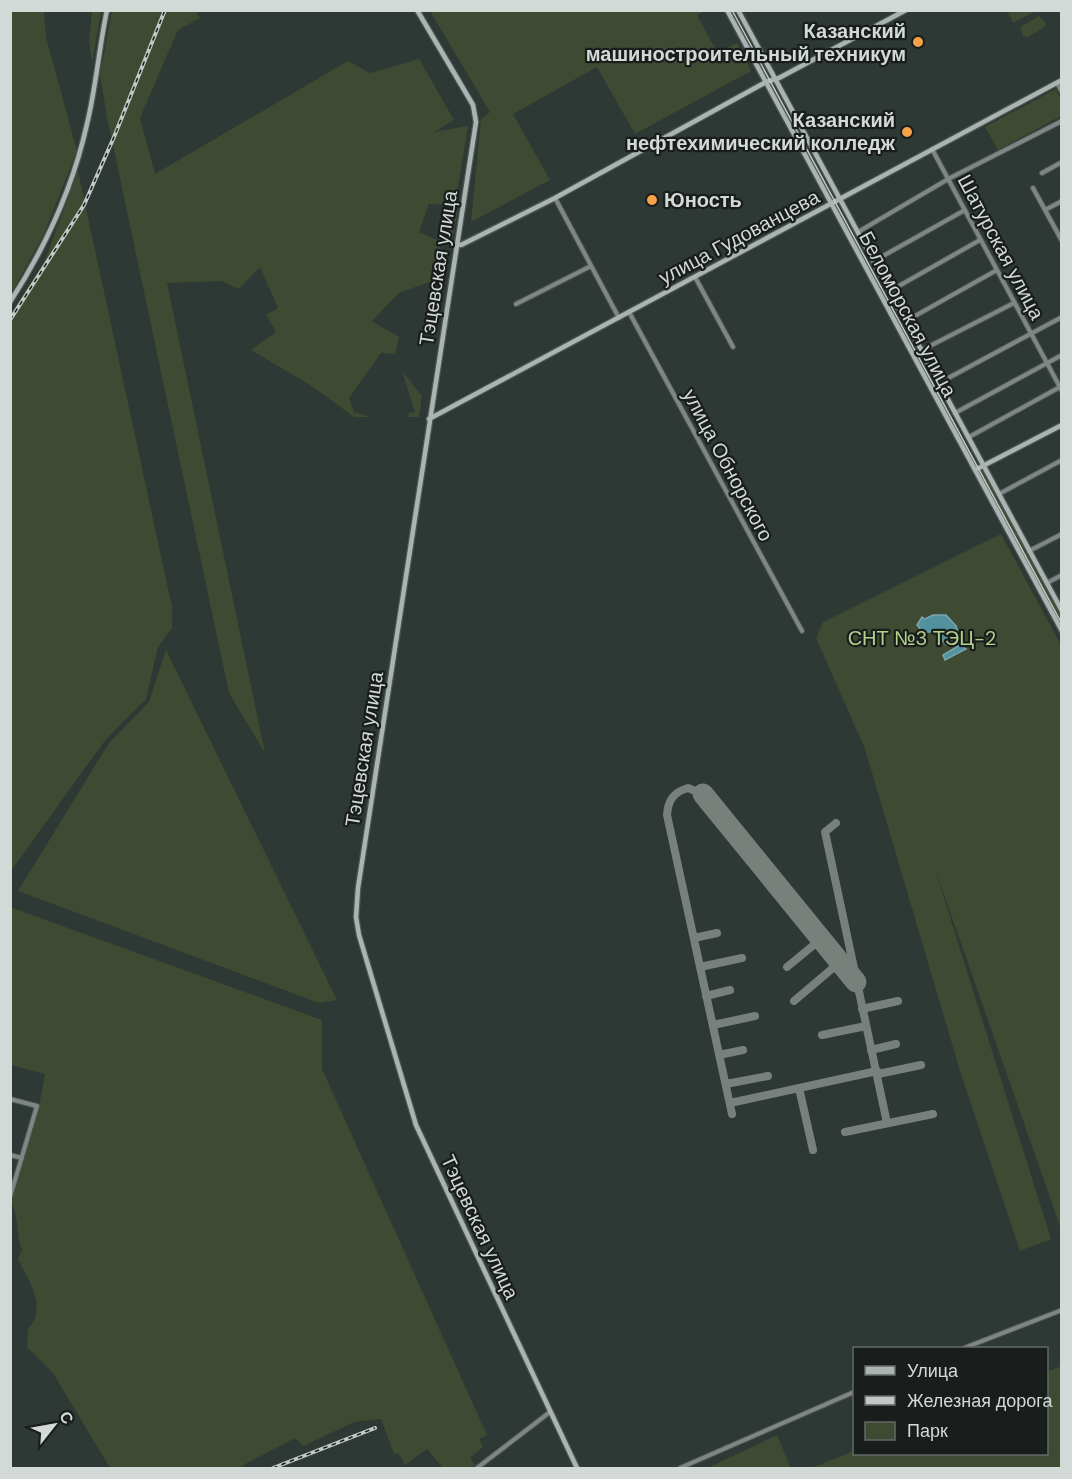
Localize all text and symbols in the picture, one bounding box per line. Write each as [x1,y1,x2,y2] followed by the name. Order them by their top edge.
[586,18,906,67] place label: Казанский машиностроительный техникум
[911,35,925,49] marker: Казанский машиностроительный техникум
[626,107,896,156] place label: Казанский нефтехимический колледж
[900,125,914,139] marker: Казанский нефтехимический колледж
[952,170,1051,325] street label: Шатурская улица
[654,183,825,290] street label: улица Гудованцева
[664,187,742,213] place label: Юность
[413,188,463,347] street label: Тэцевская улица
[645,193,659,207] marker: Юность
[853,227,963,402] street label: Беломорская улица
[677,384,779,546] street label: улица Обнорского
[848,625,996,651] park label: СНТ №3 ТЭЦ-2
[339,669,389,828] street label: Тэцевская улица
[435,1151,525,1304] street label: Тэцевская улица
[853,1347,1048,1455] legend
[907,1359,959,1383] text: Улица
[907,1389,1053,1413] text: Железная дорога
[24,1395,84,1455] north arrow
[54,1407,79,1428] text: С
[907,1419,948,1443] text: Парк

